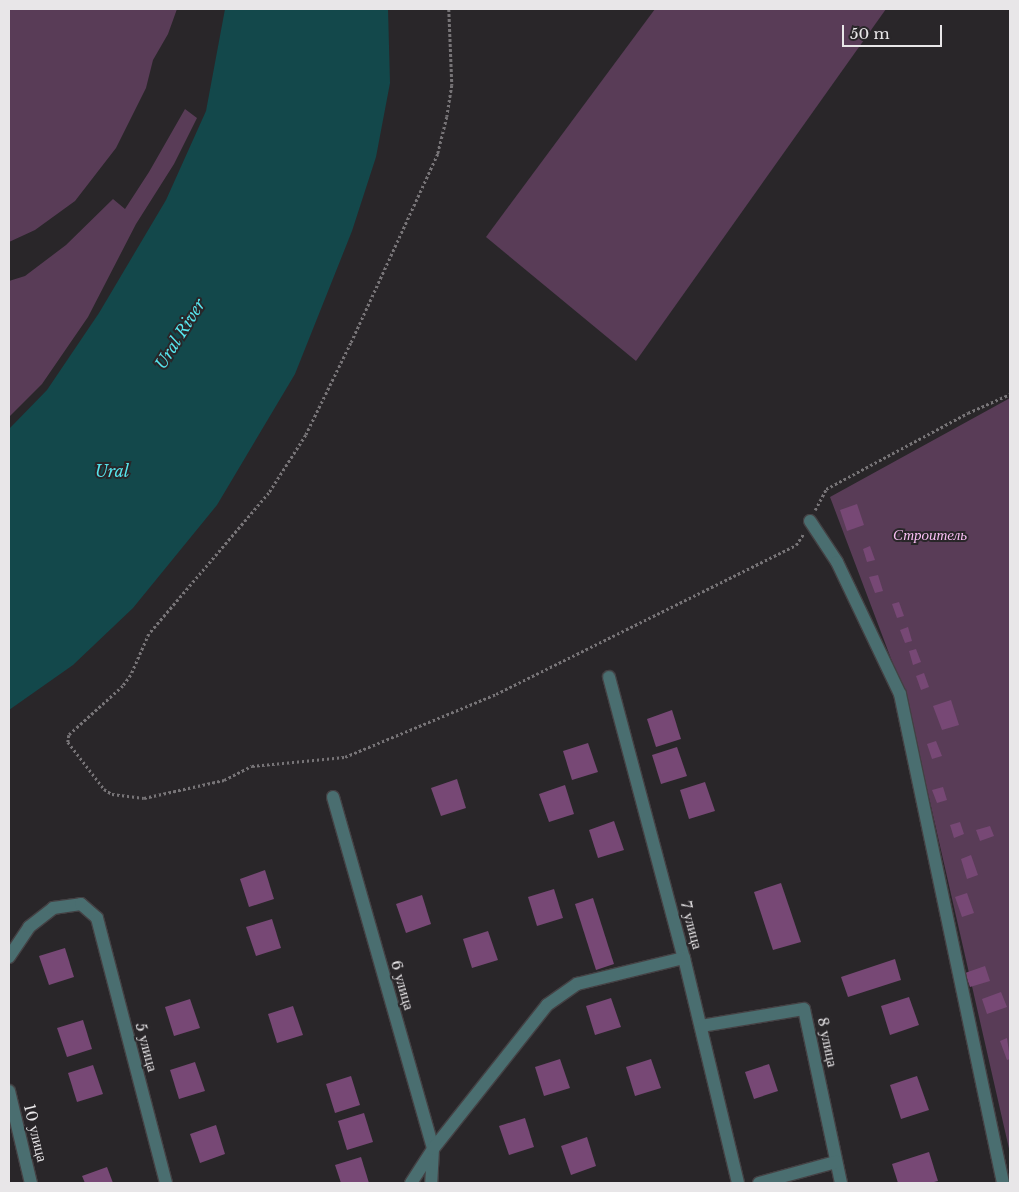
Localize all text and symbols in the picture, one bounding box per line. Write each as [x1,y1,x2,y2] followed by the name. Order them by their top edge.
[844,15,944,47] scale bar
[850,24,890,43] text: 50 m
[151,295,209,373] water label: Ural River
[95,461,129,481] water label: Ural
[893,526,967,544] park label: Строитель
[677,899,707,951] street label: 7 улица
[387,958,419,1012] street label: 6 улица
[814,1015,842,1069] street label: 8 улица
[132,1021,162,1073] street label: 5 улица
[20,1102,52,1164] street label: 10 улица

